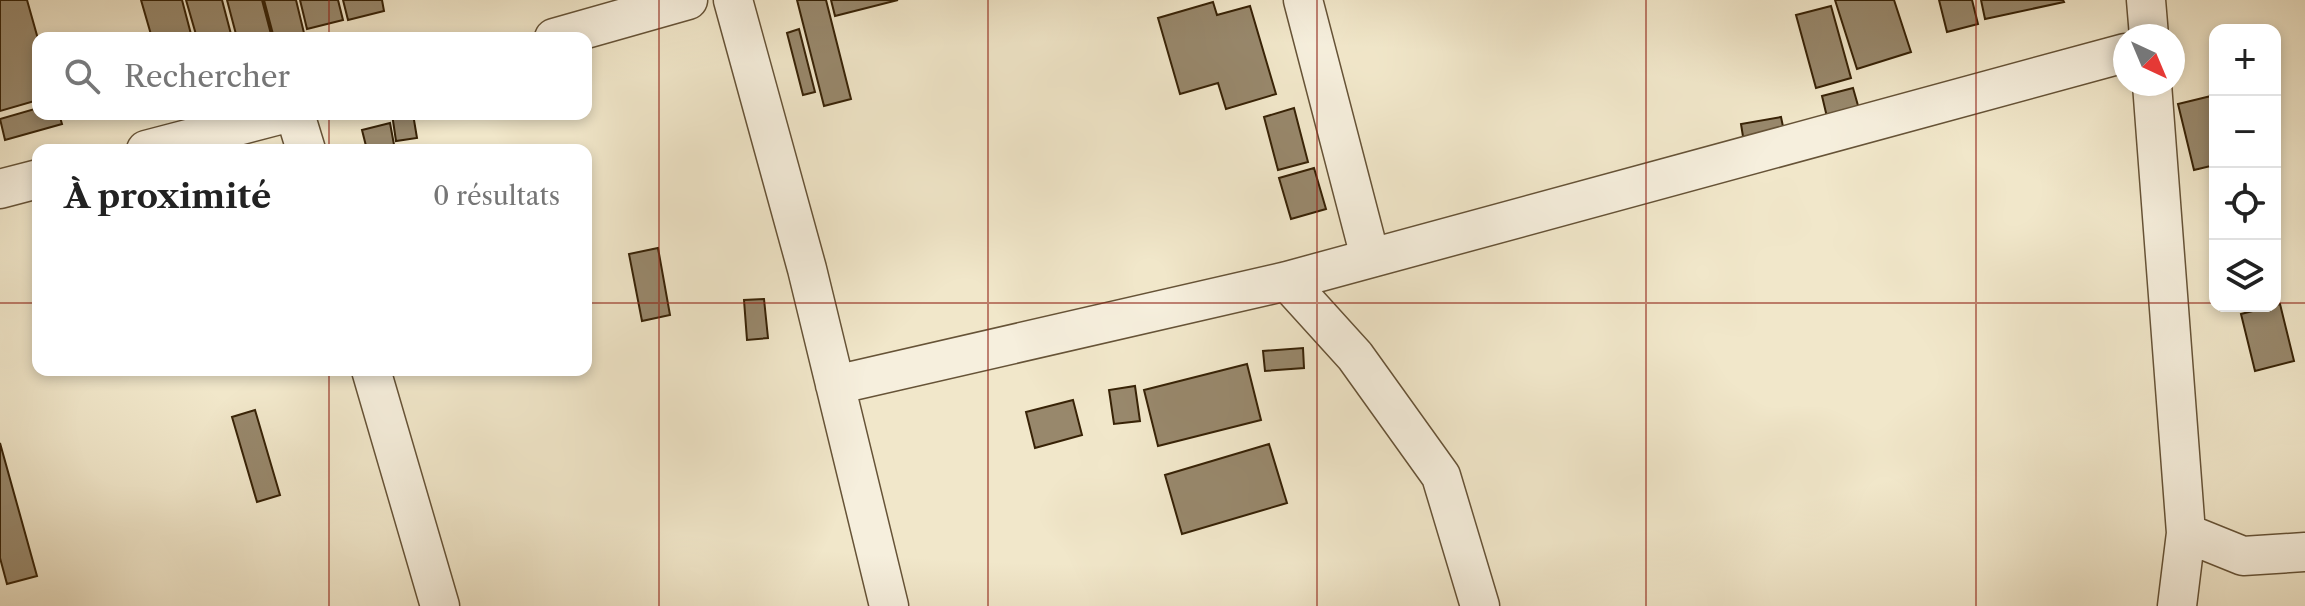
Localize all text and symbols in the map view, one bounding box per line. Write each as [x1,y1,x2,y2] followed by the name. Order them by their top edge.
[2113,24,2185,96] north arrow
[2209,24,2281,312] map controls
[2209,24,2281,96] button: +
[32,32,592,120] search box
[60,54,104,98] icon: search
[124,58,290,95] text: Rechercher
[2209,96,2281,168] button: −
[2209,168,2281,240] button: locate
[64,175,271,217] text: À proximité
[433,180,560,212] text: 0 résultats
[2209,240,2281,312] button: layers

